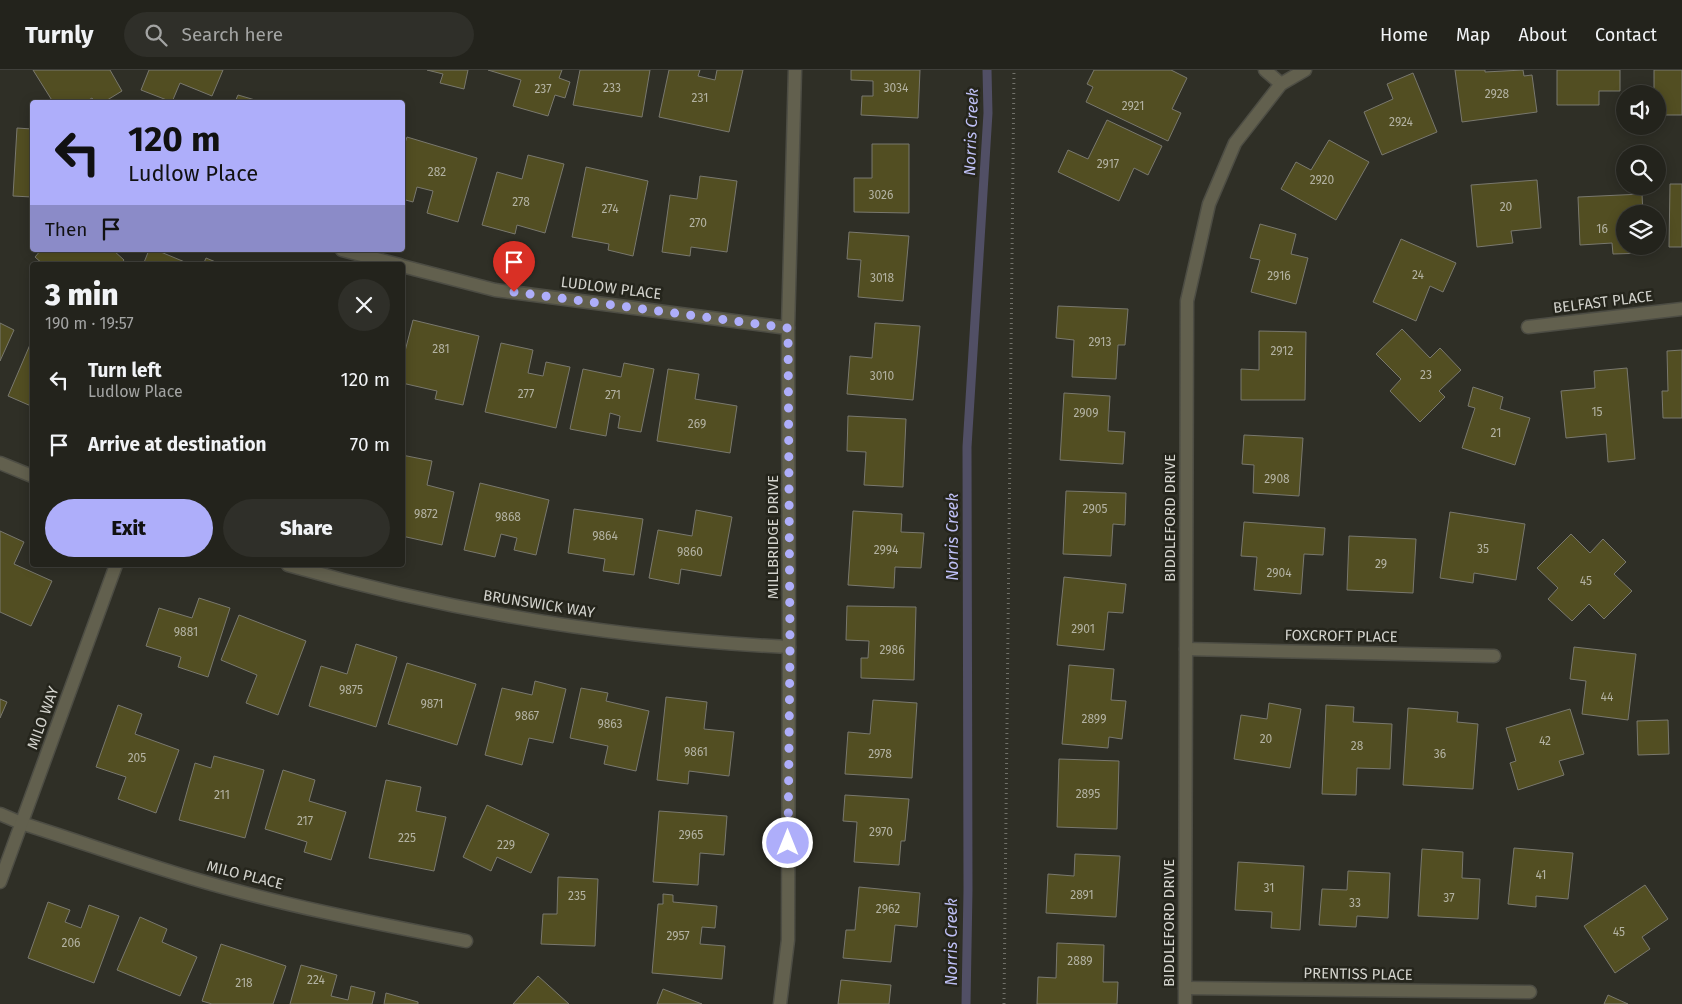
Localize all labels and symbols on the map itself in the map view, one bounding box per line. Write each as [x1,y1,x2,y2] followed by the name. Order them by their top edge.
[603,81,621,95] house number: 233
[884,81,909,95] house number: 3034
[534,82,552,96] house number: 237
[1485,87,1510,101] house number: 2928
[960,88,982,176] water label: Norris Creek
[692,91,708,105] house number: 231
[1122,99,1144,113] house number: 2921
[1389,115,1414,129] house number: 2924
[1097,157,1119,171] house number: 2917
[428,165,446,179] house number: 282
[1310,173,1335,187] house number: 2920
[869,188,893,202] house number: 3026
[512,195,530,209] house number: 278
[1500,200,1513,214] house number: 20
[601,202,619,216] house number: 274
[689,216,707,230] house number: 270
[1596,222,1608,236] house number: 16
[493,241,535,292] pin
[1412,268,1425,282] house number: 24
[1267,269,1291,283] house number: 2916
[870,271,894,285] house number: 3018
[560,273,662,303] street label: LUDLOW PLACE
[1552,287,1654,317] street label: BELFAST PLACE
[1088,335,1112,349] house number: 2913
[432,342,450,356] house number: 281
[1270,344,1294,358] house number: 2912
[1420,368,1432,382] house number: 23
[870,369,894,383] house number: 3010
[518,387,534,401] house number: 277
[605,388,621,402] house number: 271
[1591,405,1603,419] house number: 15
[1074,406,1099,420] house number: 2909
[688,417,706,431] house number: 269
[1491,426,1501,440] house number: 21
[1161,454,1179,582] street label: BIDDLEFORD DRIVE
[1264,472,1290,486] house number: 2908
[764,475,782,599] street label: MILLBRIDGE DRIVE
[943,493,962,581] water label: Norris Creek
[1083,502,1107,516] house number: 2905
[414,507,438,521] house number: 9872
[495,510,521,524] house number: 9868
[592,529,618,543] house number: 9864
[1477,542,1489,556] house number: 35
[874,543,899,557] house number: 2994
[677,545,703,559] house number: 9860
[1375,557,1387,571] house number: 29
[1266,566,1292,580] house number: 2904
[1580,574,1592,588] house number: 45
[482,586,597,622] street label: BRUNSWICK WAY
[1071,622,1095,636] house number: 2901
[174,625,198,639] house number: 9881
[1284,626,1398,646] street label: FOXCROFT PLACE
[879,643,905,657] house number: 2986
[23,683,63,752] street label: MILO WAY
[339,683,363,697] house number: 9875
[1601,690,1614,704] house number: 44
[420,697,444,711] house number: 9871
[515,709,539,723] house number: 9867
[1082,712,1106,726] house number: 2899
[597,717,623,731] house number: 9863
[1260,732,1273,746] house number: 20
[1539,734,1551,748] house number: 42
[1351,739,1364,753] house number: 28
[684,745,708,759] house number: 9861
[868,747,892,761] house number: 2978
[1434,747,1446,761] house number: 36
[128,751,146,765] house number: 205
[1076,787,1100,801] house number: 2895
[214,788,230,802] house number: 211
[297,814,313,828] house number: 217
[761,816,813,868] position arrow
[869,825,893,839] house number: 2970
[679,828,703,842] house number: 2965
[398,831,416,845] house number: 225
[497,838,515,852] house number: 229
[205,857,285,893] street label: MILO PLACE
[1160,859,1178,987] street label: BIDDLEFORD DRIVE
[1536,868,1546,882] house number: 41
[1264,881,1274,895] house number: 31
[1070,888,1094,902] house number: 2891
[568,889,586,903] house number: 235
[1443,891,1455,905] house number: 37
[1349,896,1361,910] house number: 33
[942,898,961,986] water label: Norris Creek
[876,902,900,916] house number: 2962
[1613,925,1625,939] house number: 45
[666,929,690,943] house number: 2957
[61,936,81,950] house number: 206
[1067,954,1093,968] house number: 2889
[1303,964,1413,984] street label: PRENTISS PLACE
[307,973,326,987] house number: 224
[235,976,253,990] house number: 218

